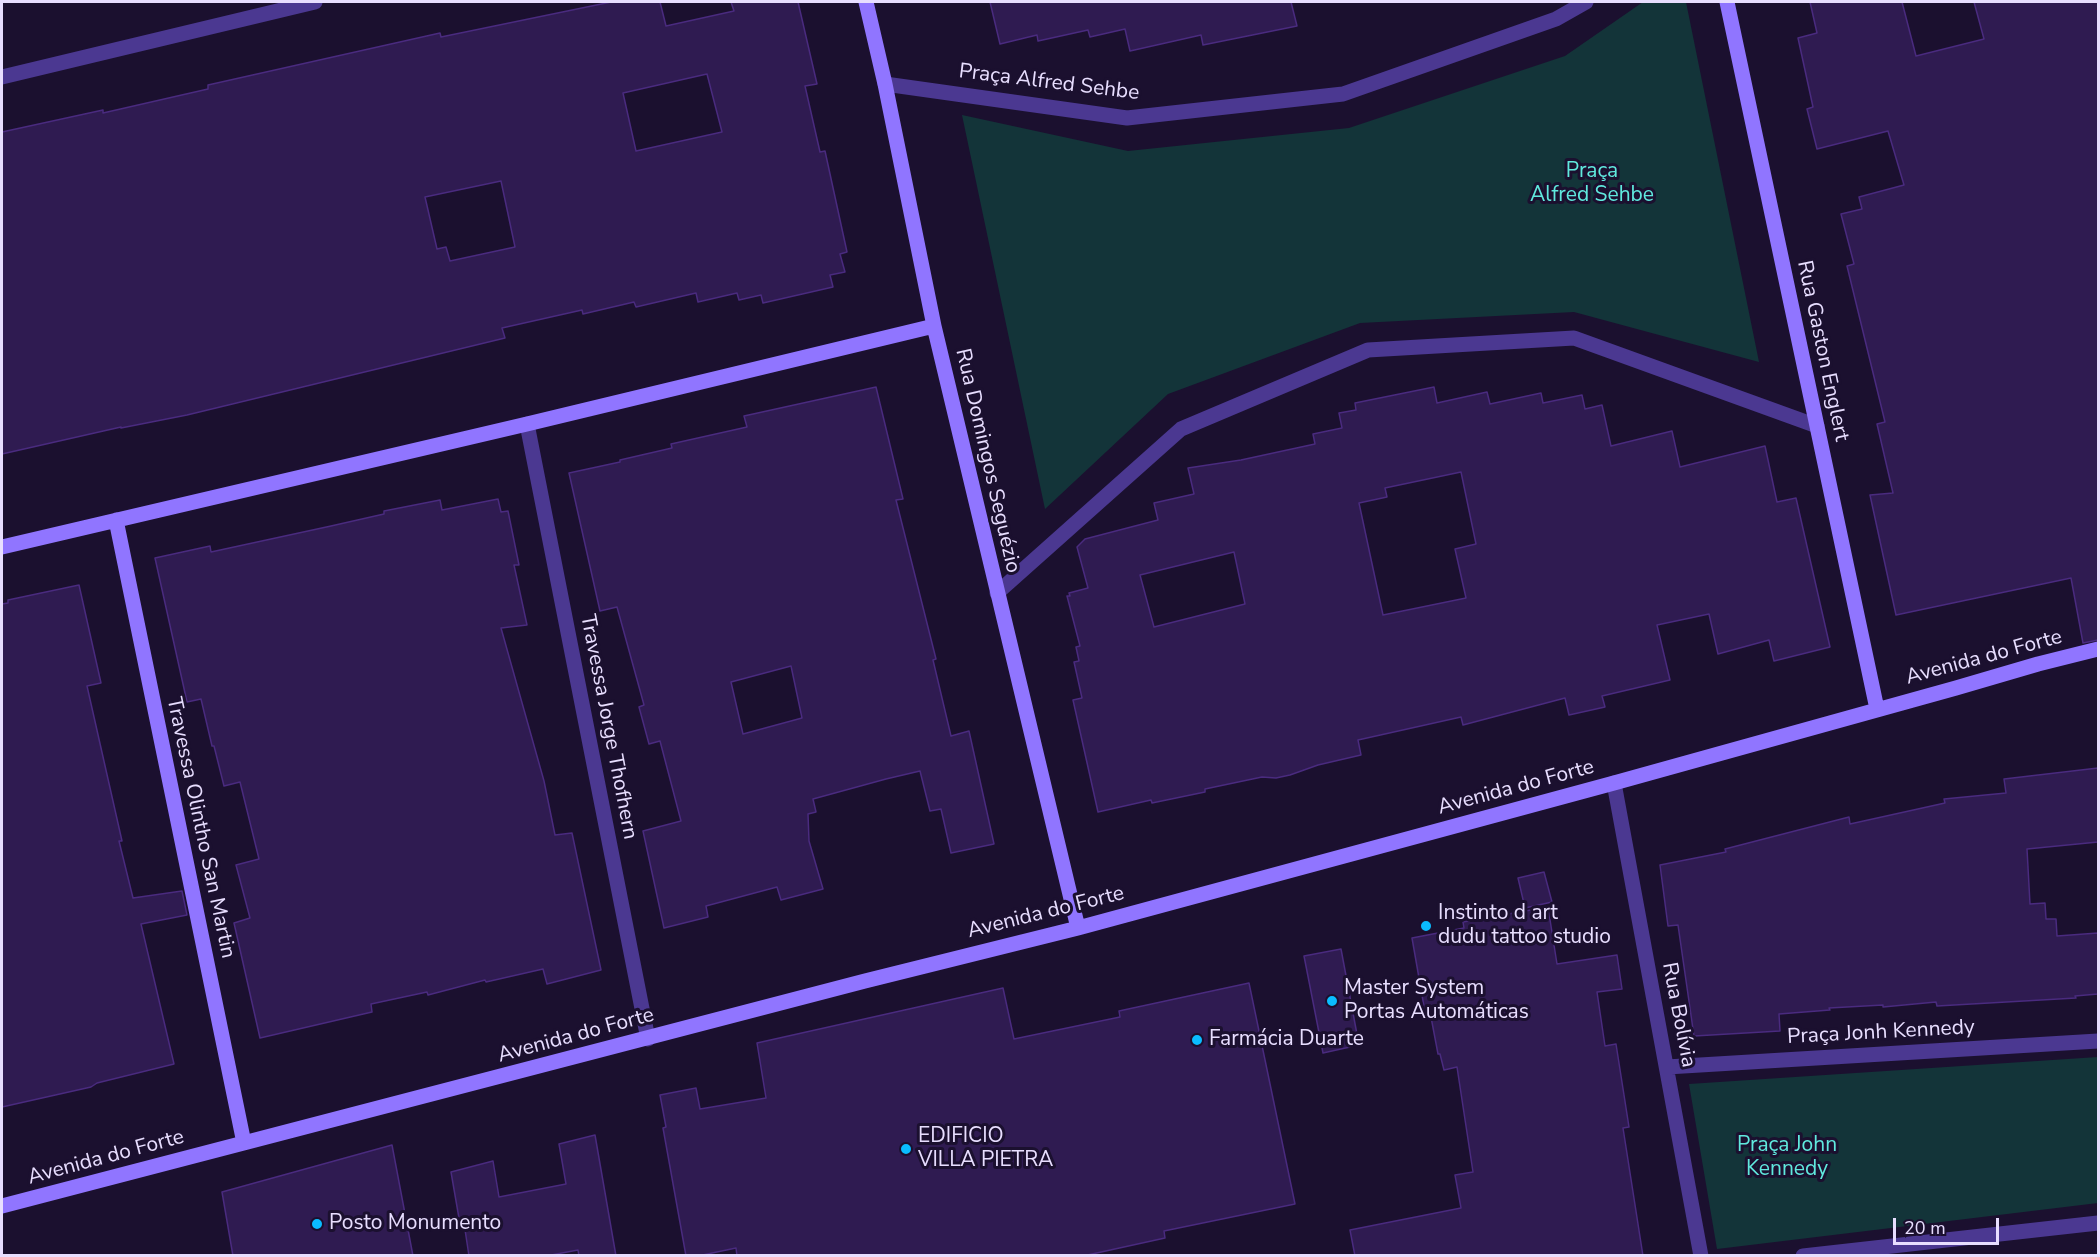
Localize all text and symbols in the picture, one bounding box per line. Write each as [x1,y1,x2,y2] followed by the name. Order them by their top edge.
[957,59,1141,107] street label: Praça Alfred Sehbe
[1530,159,1654,209] park label: Praça Alfred Sehbe
[1791,258,1853,444] street label: Rua Gaston Englert
[949,346,1025,576] street label: Rua Domingos Seguézio
[574,612,642,842] street label: Travessa Jorge Thofhern
[1903,625,2065,691] street label: Avenida do Forte
[160,695,240,961] street label: Travessa Olintho San Martin
[1435,755,1597,821] street label: Avenida do Forte
[965,881,1127,945] street label: Avenida do Forte
[1438,901,1611,951] place label: Instinto d art dudu tattoo studio
[1419,919,1433,933] marker: Instinto d art dudu tattoo studio
[1656,961,1700,1069] street label: Rua Bolívia
[1344,976,1529,1026] place label: Master System Portas Automáticas
[1325,994,1339,1008] marker: Master System Portas Automáticas
[495,1003,657,1069] street label: Avenida do Forte
[1787,1016,1975,1050] street label: Praça Jonh Kennedy
[1209,1027,1364,1053] place label: Farmácia Duarte
[1190,1033,1204,1047] marker: Farmácia Duarte
[918,1124,1053,1174] place label: EDIFICIO VILLA PIETRA
[25,1125,187,1191] street label: Avenida do Forte
[1737,1133,1837,1183] park label: Praça John Kennedy
[899,1142,913,1156] marker: EDIFICIO VILLA PIETRA
[1896,1206,2002,1244] scale bar
[329,1211,501,1237] place label: Posto Monumento
[1904,1216,1946,1240] text: 20 m
[310,1217,324,1231] marker: Posto Monumento

